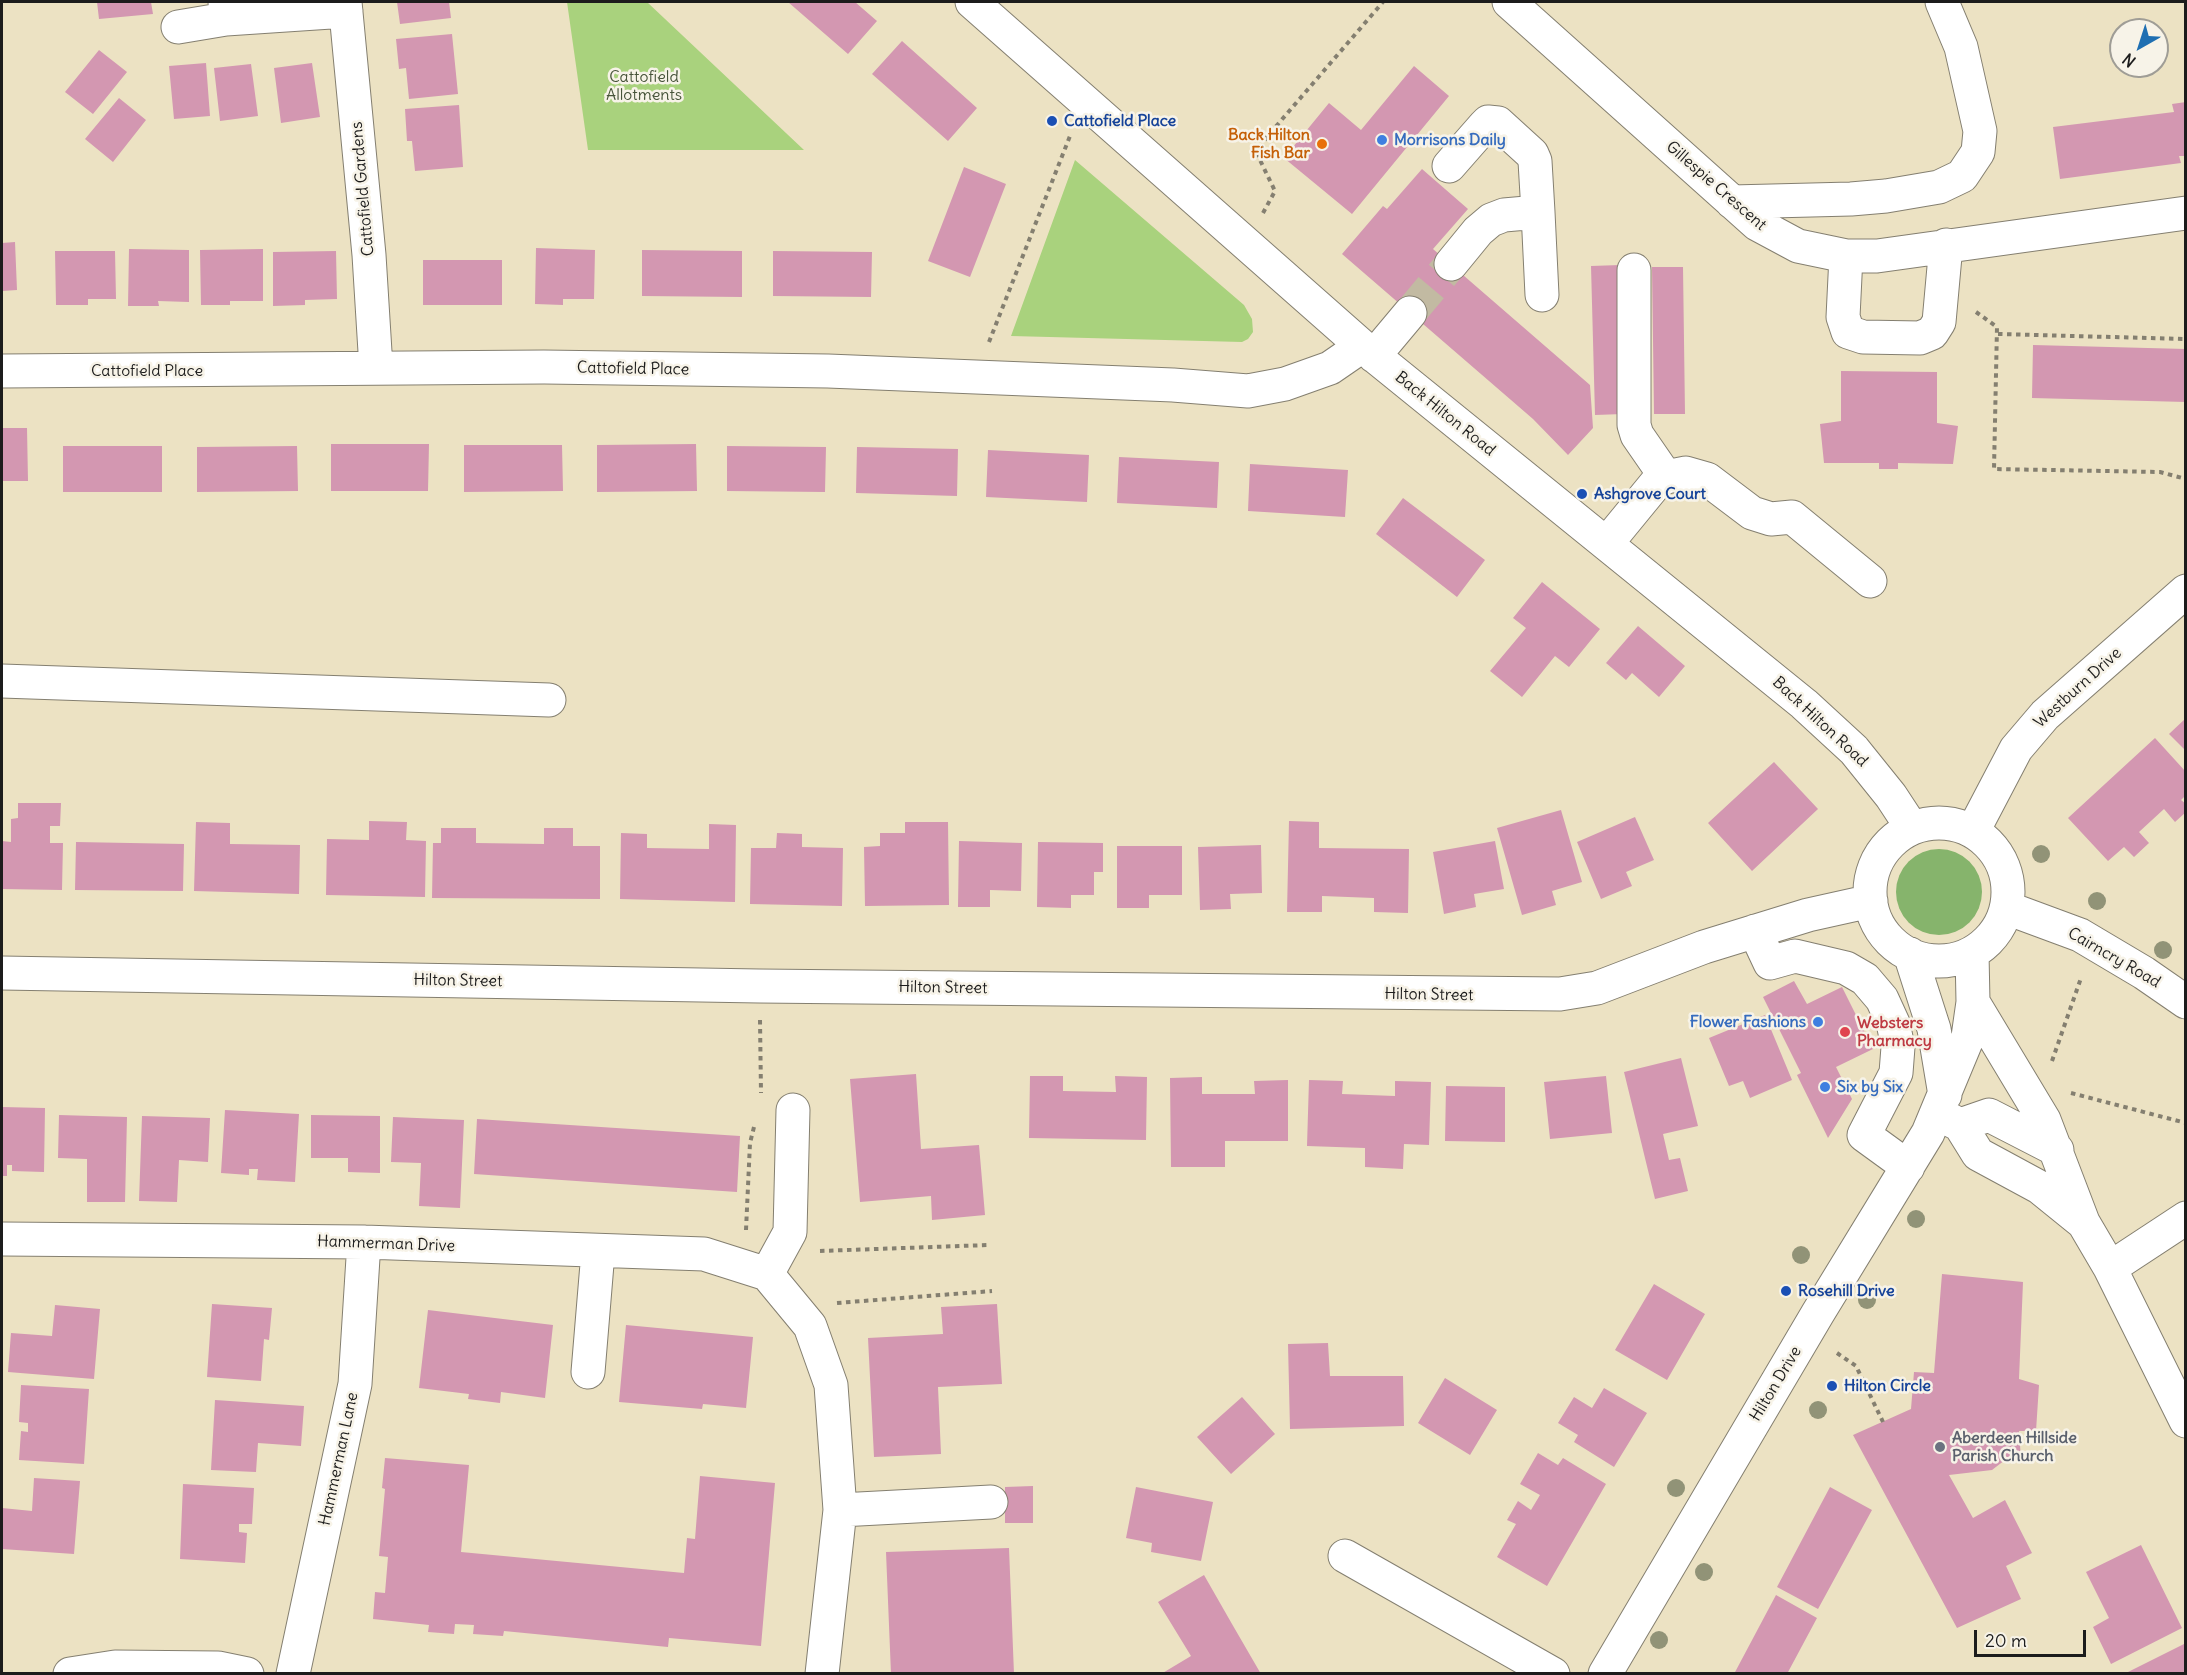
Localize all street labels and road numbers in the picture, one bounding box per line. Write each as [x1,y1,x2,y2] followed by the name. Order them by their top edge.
[348,121,378,257] street label: Cattofield Gardens
[1662,137,1770,235] street label: Gillespie Crescent
[577,358,689,380] street label: Cattofield Place
[91,361,203,381] street label: Cattofield Place
[1391,368,1499,460] street label: Back Hilton Road
[2030,644,2126,732] street label: Westburn Drive
[1768,673,1872,771] street label: Back Hilton Road
[2064,924,2164,992] street label: Cairncry Road
[413,971,503,991] street label: Hilton Street
[898,978,988,998] street label: Hilton Street
[1384,985,1474,1005] street label: Hilton Street
[317,1232,455,1256] street label: Hammerman Drive
[1746,1343,1806,1425] street label: Hilton Drive
[316,1391,362,1527] street label: Hammerman Lane

